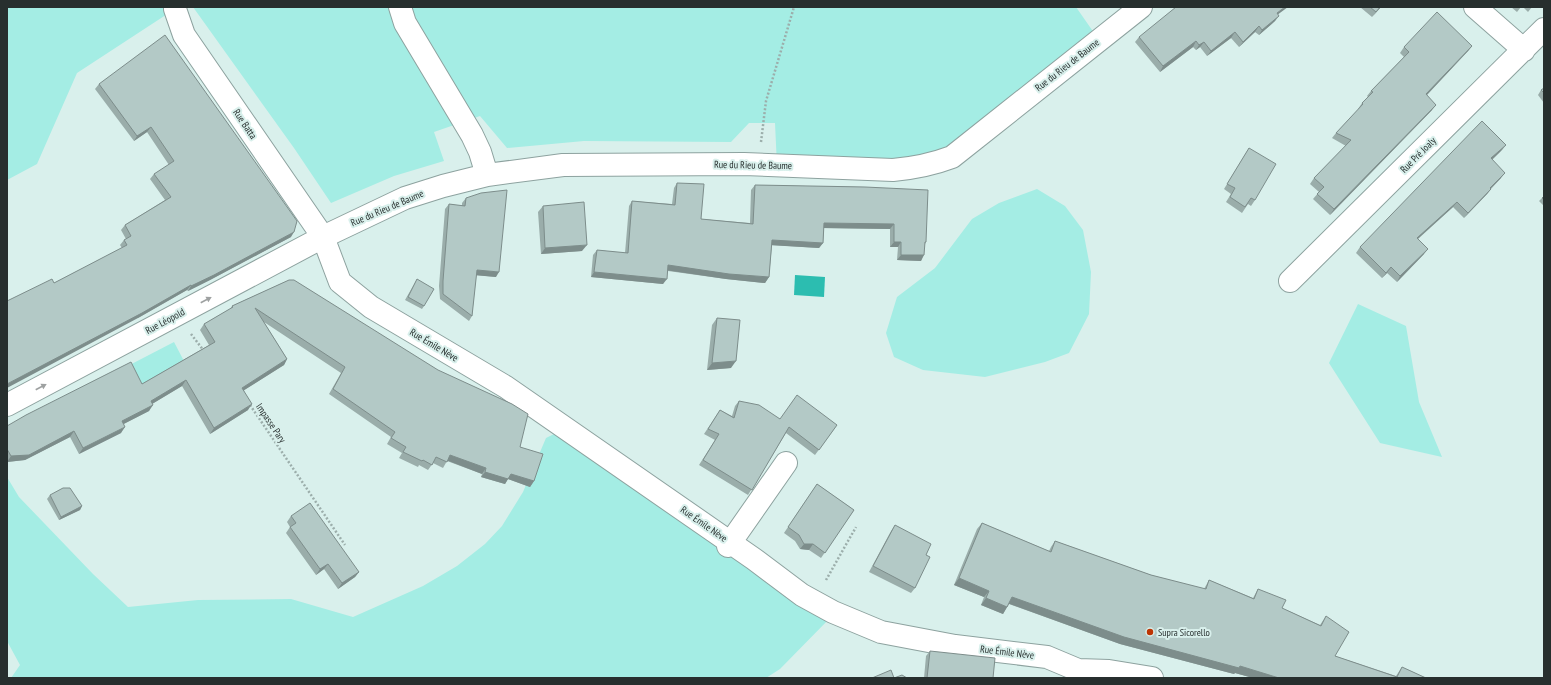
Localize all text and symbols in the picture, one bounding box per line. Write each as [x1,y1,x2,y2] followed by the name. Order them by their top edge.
[1032,36,1102,94] street label: Rue du Rieu de Baume
[230,106,260,142] street label: Rue Batta
[1397,134,1439,176] street label: Rue Pré Joaly
[714,158,792,172] street label: Rue du Rieu de Baume
[349,187,425,229] street label: Rue du Rieu de Baume
[200,297,212,303] one-way arrow
[143,305,187,337] street label: Rue Léopold
[407,325,461,365] street label: Rue Émile Nève
[36,384,47,390] one-way arrow
[253,401,289,445] street label: Impasse Pary
[678,503,730,545] street label: Rue Émile Nève
[1158,626,1210,639] place label: Supra Sicorello
[1145,627,1155,637] marker: Supra Sicorello
[979,642,1035,662] street label: Rue Émile Nève

